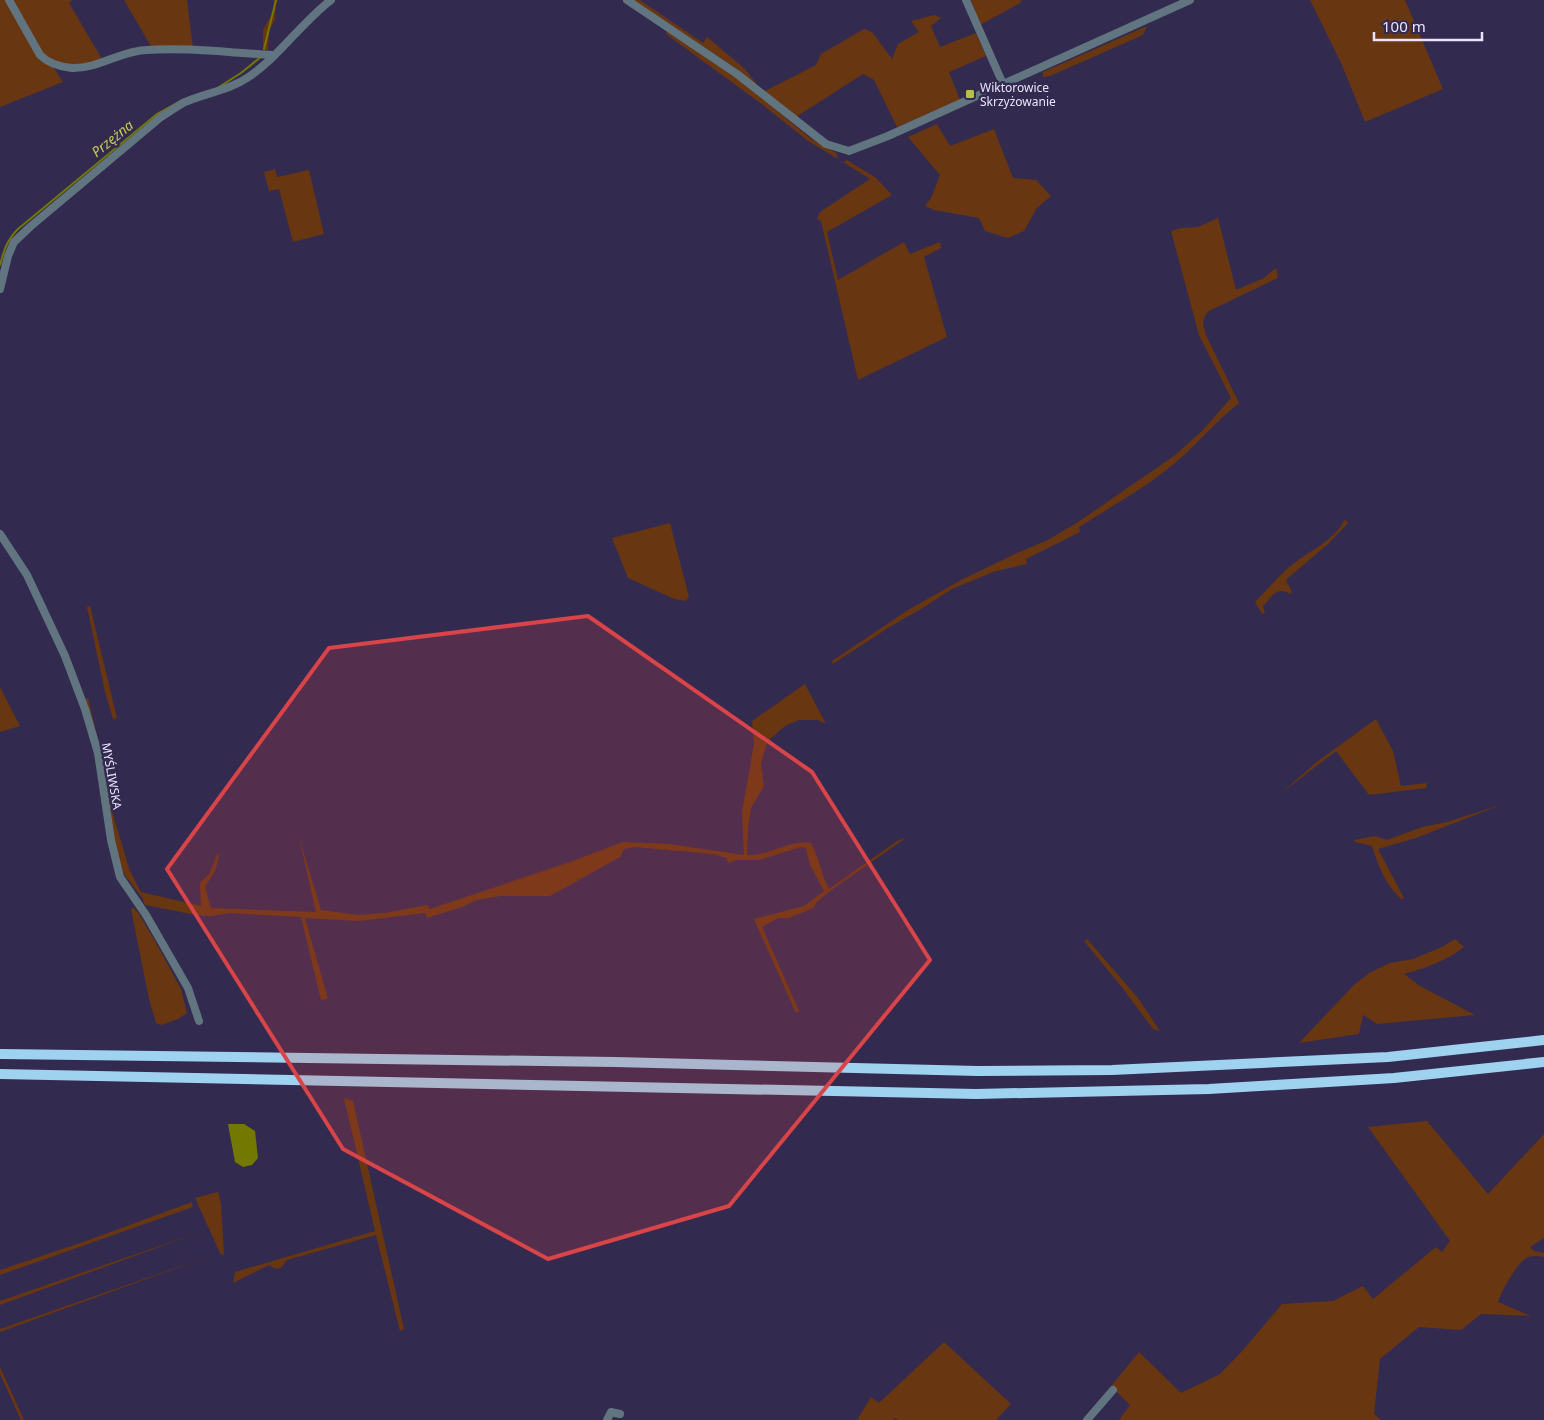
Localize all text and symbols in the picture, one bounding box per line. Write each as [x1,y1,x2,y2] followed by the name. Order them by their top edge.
[1374,10,1482,42] scale bar
[1382,16,1426,36] text: 100 m
[980,79,1056,110] place label: Wiktorowice Skrzyżowanie
[964,88,976,100] marker: Wiktorowice Skrzyżowanie
[87,115,137,161] water label: Przężna
[98,741,126,811] street label: MYŚLIWSKA

